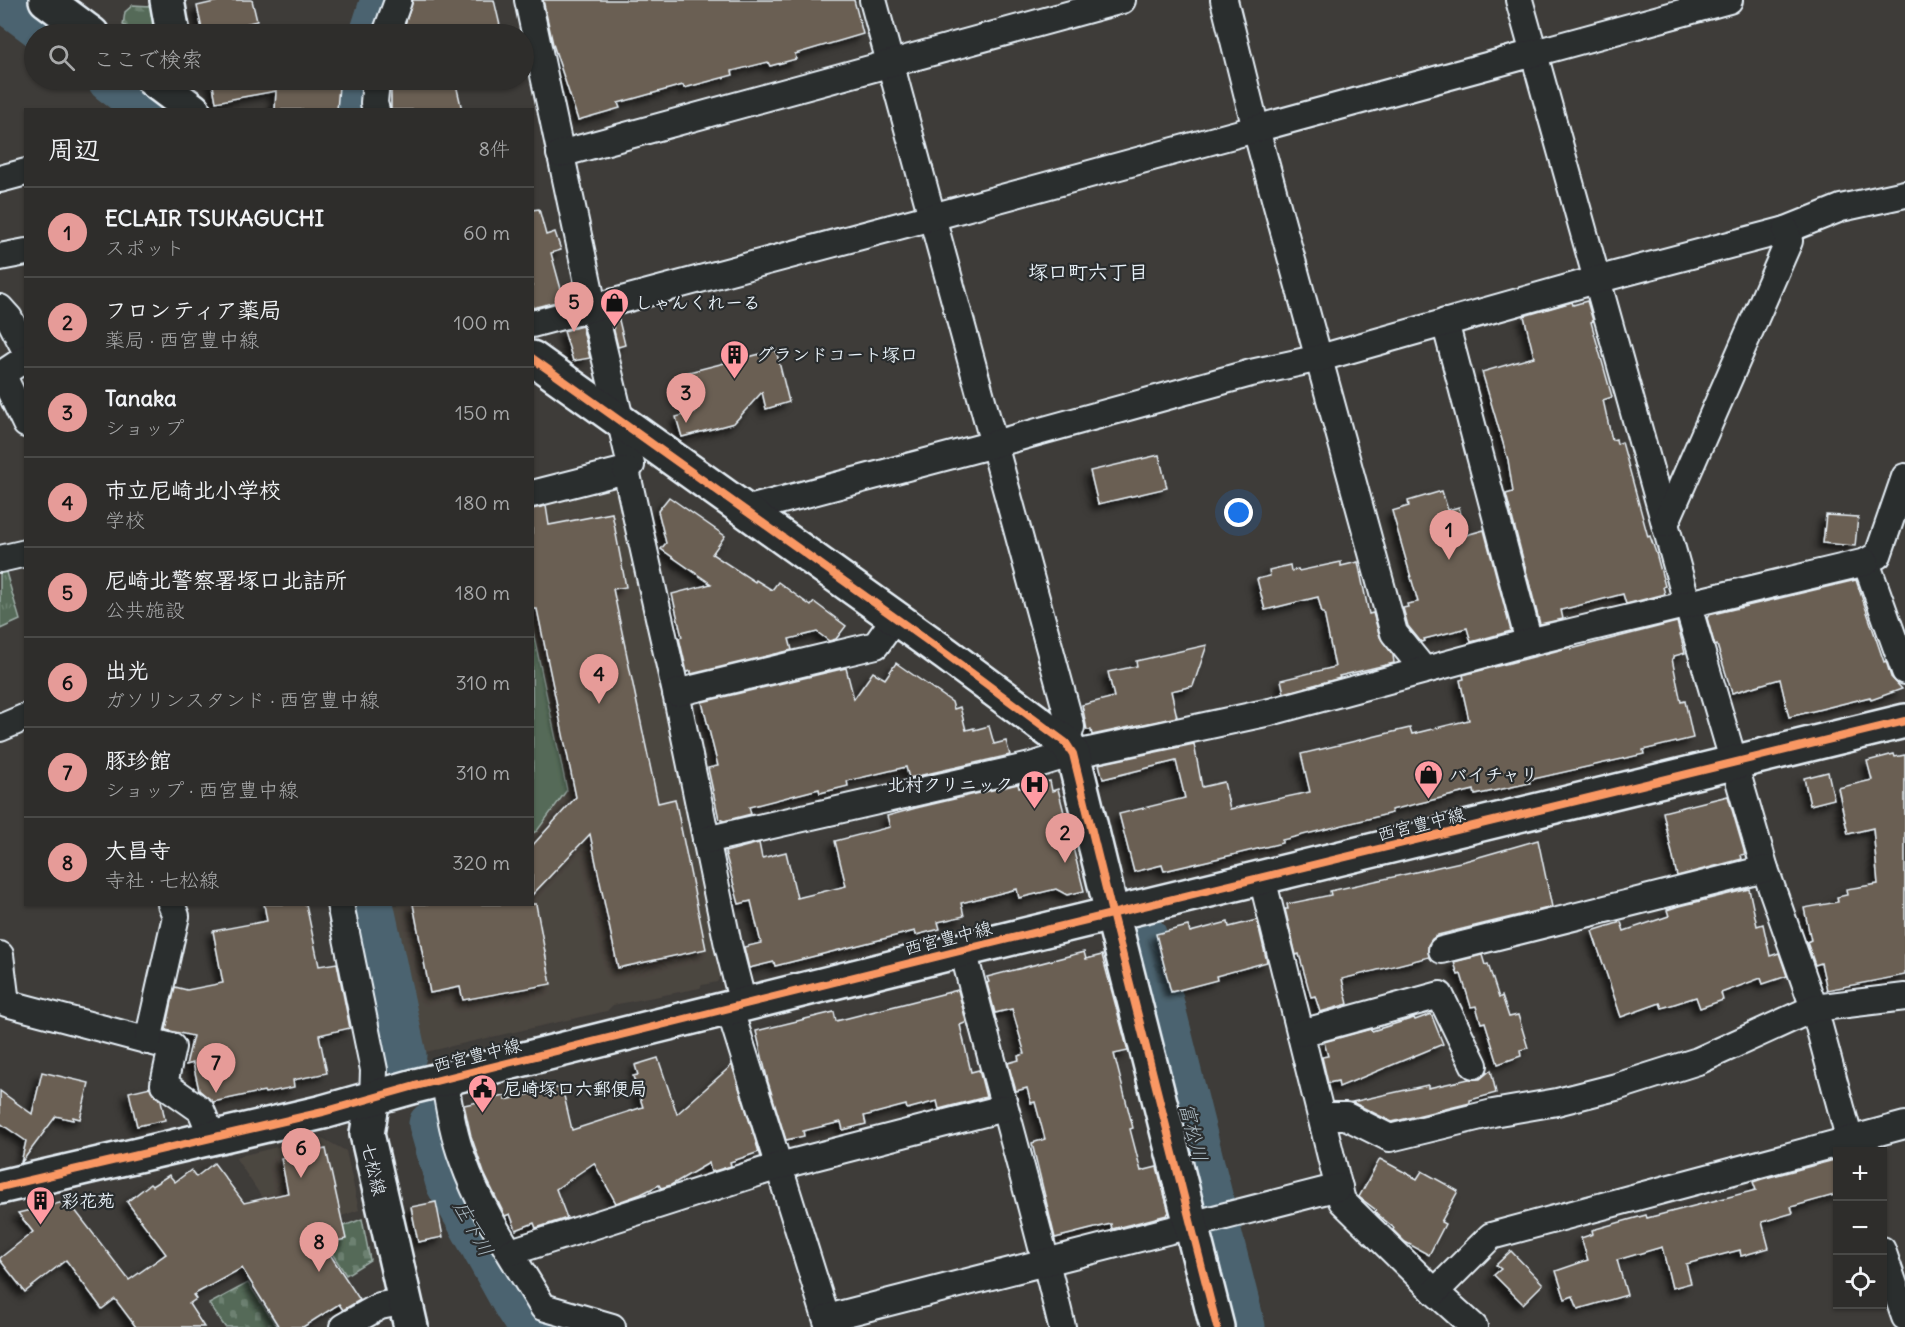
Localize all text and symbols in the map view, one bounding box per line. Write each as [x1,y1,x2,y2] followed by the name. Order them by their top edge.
[24,24,534,90] search box
[45,41,78,74] icon: search
[93,45,203,73] text: ここで検索
[48,133,100,166] text: 周辺
[478,136,510,161] text: 8件
[105,204,324,232] text: ECLAIR TSUKAGUCHI
[64,220,71,245] text: 1
[463,220,510,245] text: 60 m
[105,235,185,260] text: スポット
[1028,259,1148,284] district label: 塚口町六丁目
[554,282,594,332] pin: 5
[598,286,630,328] shop icon: しゃんくれーる
[635,291,761,314] place label: しゃんくれーる
[105,296,281,324] text: フロンティア薬局
[62,310,73,335] text: 2
[453,310,510,335] text: 100 m
[105,327,259,352] text: 薬局 · 西宮豊中線
[719,338,751,380] building icon: グランドコート塚口
[756,343,918,366] place label: グランドコート塚口
[666,374,706,423] pin: 3
[105,384,177,412] text: Tanaka
[62,400,73,425] text: 3
[455,400,510,425] text: 150 m
[105,415,184,440] text: ショップ
[105,476,281,504] text: 市立尼崎北小学校
[62,490,73,515] text: 4
[455,490,510,515] text: 180 m
[1224,498,1253,527] your location
[105,507,145,532] text: 学校
[1430,510,1468,560] pin: 1
[105,566,347,594] text: 尼崎北警察署塚口北詰所
[62,580,73,605] text: 5
[455,580,510,605] text: 180 m
[105,597,185,622] text: 公共施設
[580,654,618,704] pin: 4
[105,656,149,684] text: 出光
[62,670,73,695] text: 6
[455,670,510,695] text: 310 m
[105,687,379,712] text: ガソリンスタンド · 西宮豊中線
[105,746,171,774] text: 豚珍館
[1412,758,1444,800] shop icon: バイチャリ
[63,760,72,785] text: 7
[455,760,510,785] text: 310 m
[1449,763,1538,786] place label: バイチャリ
[1018,768,1050,810] hospital icon: 北村クリニック
[887,773,1013,796] place label: 北村クリニック
[105,777,298,802] text: ショップ · 西宮豊中線
[1375,802,1467,846] street label: 西宮豊中線
[1046,814,1084,863] pin: 2
[105,836,171,864] text: 大昌寺
[62,850,73,875] text: 8
[452,850,510,875] text: 320 m
[105,867,219,892] text: 寺社 · 七松線
[902,916,994,960] street label: 西宮豊中線
[431,1033,523,1077] street label: 西宮豊中線
[196,1044,236,1093] pin: 7
[466,1072,498,1114] public building icon: 尼崎塚口六郵便局
[503,1077,647,1100] place label: 尼崎塚口六郵便局
[1175,1100,1213,1164] water label: 富松川
[282,1128,320,1178] pin: 6
[357,1140,391,1198] street label: 七松線
[1833,1147,1887,1309] map controls
[1833,1147,1887,1201] button: +
[24,1184,56,1226] building icon: 彩花苑
[61,1189,115,1212] place label: 彩花苑
[449,1196,499,1260] water label: 庄下川
[1833,1201,1887,1255] button: −
[300,1222,338,1272] pin: 8
[1833,1255,1887,1309] button: locate

